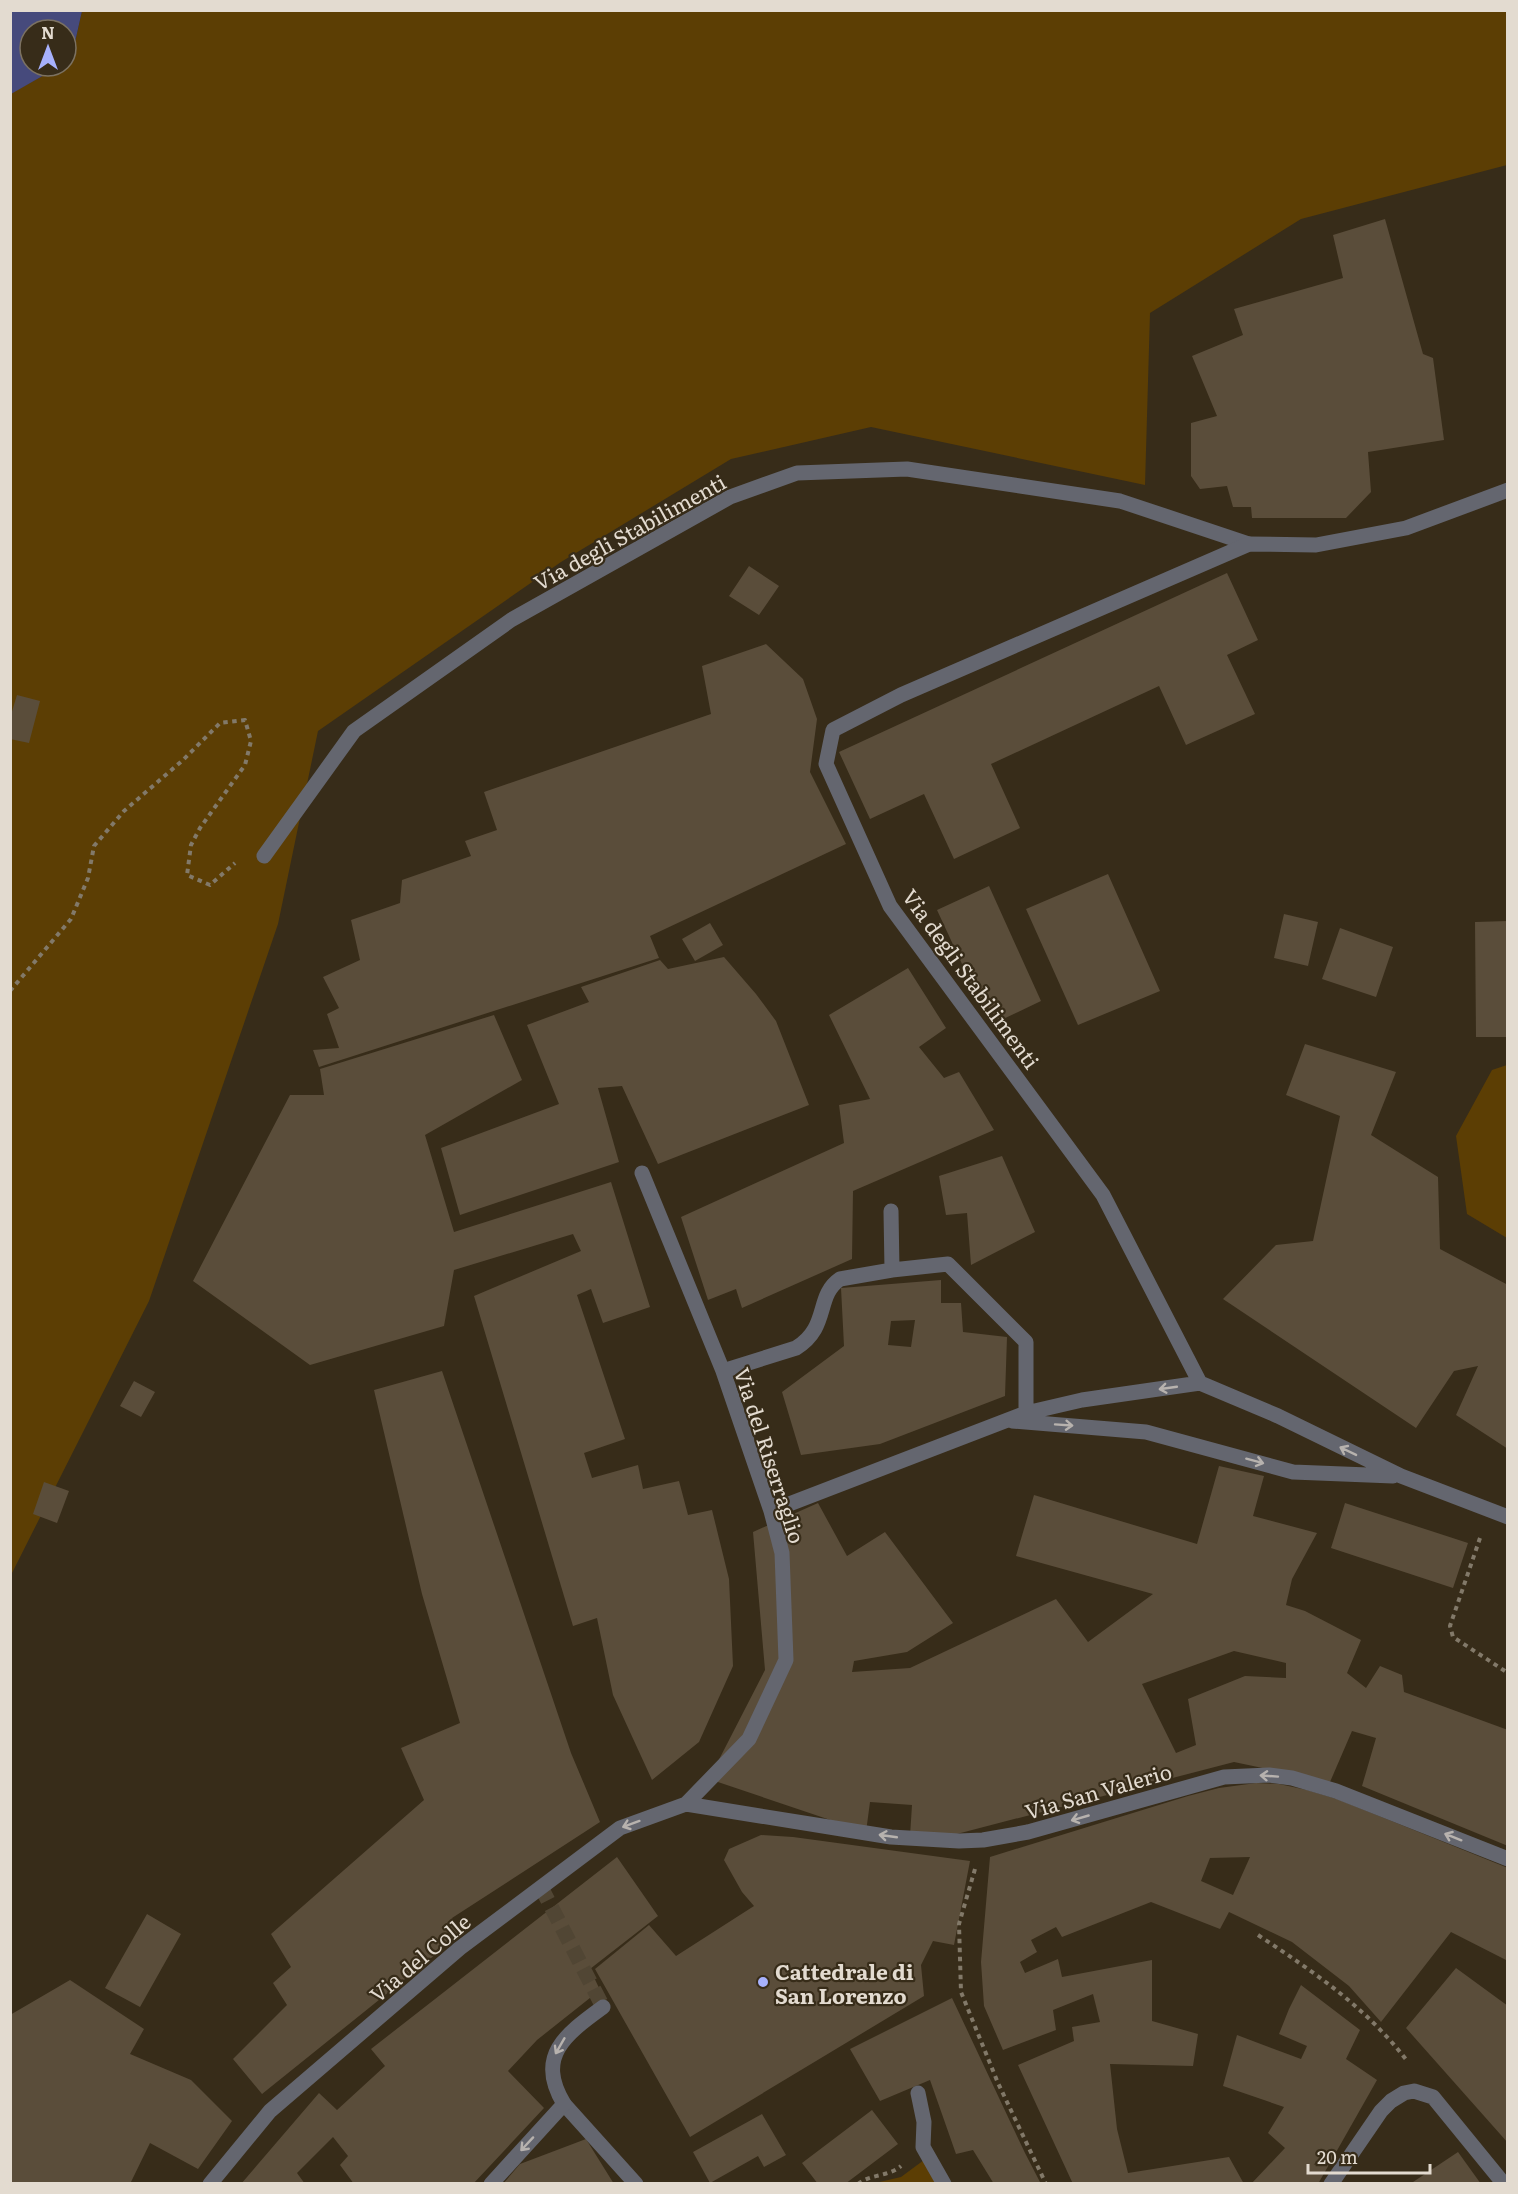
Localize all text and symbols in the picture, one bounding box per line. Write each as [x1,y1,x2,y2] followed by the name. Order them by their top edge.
[18,18,78,78] north arrow
[41,20,55,44] text: N
[527,465,731,597] street label: Via degli Stabilimenti
[896,882,1048,1074] street label: Via degli Stabilimenti
[728,1363,814,1547] street label: Via del Riserraglio
[1159,1382,1179,1393] one-way arrow
[1054,1420,1074,1431] one-way arrow
[1340,1444,1358,1456] one-way arrow
[1245,1456,1264,1468] one-way arrow
[1021,1754,1175,1826] street label: Via San Valerio
[1260,1770,1280,1781] one-way arrow
[1071,1812,1090,1824] one-way arrow
[622,1819,641,1830] one-way arrow
[878,1831,898,1842] one-way arrow
[1445,1831,1463,1842] one-way arrow
[362,1905,476,2009] street label: Via del Colle
[775,1955,914,2010] place label: Cattedrale di San Lorenzo
[756,1975,770,1989] marker: Cattedrale di San Lorenzo
[554,2037,566,2054] one-way arrow
[520,2136,534,2151] one-way arrow
[1308,2137,1430,2175] scale bar
[1317,2143,1358,2170] text: 20 m

